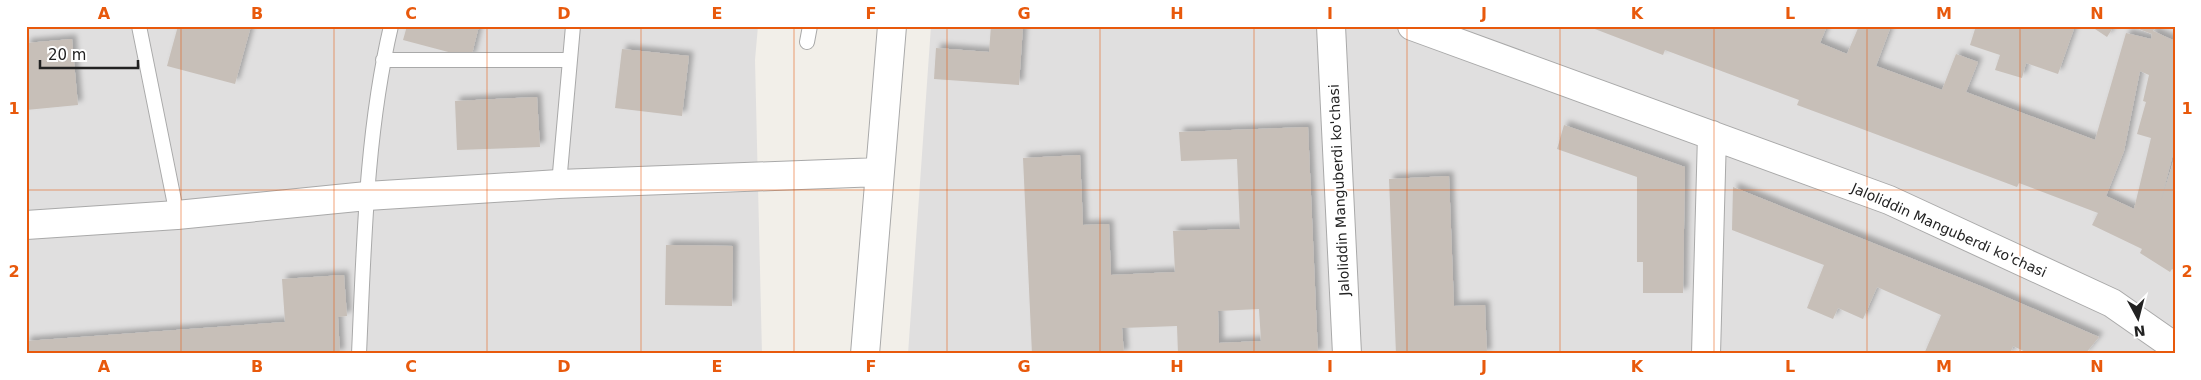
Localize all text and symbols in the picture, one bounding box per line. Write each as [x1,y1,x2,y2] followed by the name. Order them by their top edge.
[98,4,111,23] text: A
[251,4,263,23] text: B
[405,4,417,23] text: C
[557,4,571,23] text: D
[712,4,722,23] text: E
[866,4,876,23] text: F
[1017,4,1031,23] text: G
[1170,4,1184,23] text: H
[1327,4,1333,23] text: I
[1480,4,1487,23] text: J
[1631,4,1644,23] text: K
[1785,4,1795,23] text: L
[1936,4,1952,23] text: M
[2090,4,2104,23] text: N
[40,38,138,70] scale bar
[48,46,86,64] text: 20 m
[1325,84,1353,297] street label: Jaloliddin Manguberdi ko'chasi
[8,99,20,118] text: 1
[2181,99,2193,118] text: 1
[1848,179,2049,280] street label: Jaloliddin Manguberdi ko'chasi
[8,262,20,281] text: 2
[2181,262,2193,281] text: 2
[2114,292,2164,342] north arrow
[2133,322,2146,340] text: N
[98,357,111,376] text: A
[251,357,263,376] text: B
[405,357,417,376] text: C
[557,357,571,376] text: D
[712,357,722,376] text: E
[866,357,876,376] text: F
[1017,357,1031,376] text: G
[1170,357,1184,376] text: H
[1327,357,1333,376] text: I
[1480,357,1487,376] text: J
[1631,357,1644,376] text: K
[1785,357,1795,376] text: L
[1936,357,1952,376] text: M
[2090,357,2104,376] text: N

